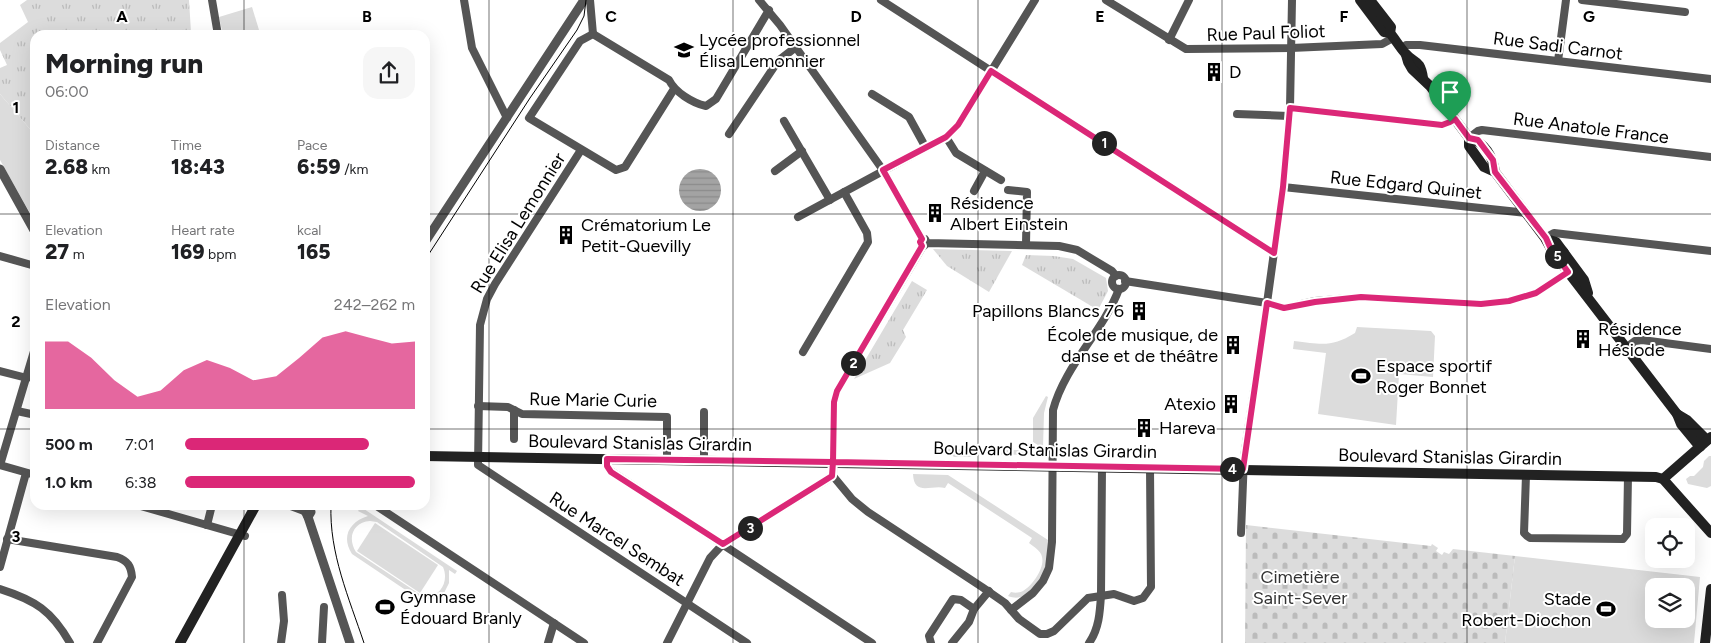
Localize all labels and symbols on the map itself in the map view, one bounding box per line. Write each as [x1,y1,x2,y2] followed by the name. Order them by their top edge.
[116,7,128,26] text: A
[362,7,372,26] text: B
[605,7,617,26] text: C
[850,7,862,26] text: D
[1095,7,1105,26] text: E
[1340,7,1349,26] text: F
[1583,7,1595,26] text: G
[1206,20,1326,46] street label: Rue Paul Foliot
[1492,27,1624,65] street label: Rue Sadi Carnot
[699,29,860,72] place label: Lycée professionnel Élisa Lemonnier
[673,39,695,61] school or university icon: Lycée professionnel Élisa Lemonnier
[1203,61,1225,83] building icon: D
[1229,61,1241,83] place label: D
[1429,71,1471,122] pin
[13,98,19,117] text: 1
[1512,108,1670,148] street label: Rue Anatole France
[1092,130,1116,156] pin: 1
[466,149,570,297] street label: Rue Elisa Lemonnier
[1329,166,1483,204] street label: Rue Edgard Quinet
[950,192,1068,235] place label: Résidence Albert Einstein
[924,202,946,224] building icon: Résidence Albert Einstein
[581,214,711,257] place label: Crématorium Le Petit-Quevilly
[555,224,577,246] building icon: Crématorium Le Petit-Quevilly
[1544,244,1570,268] pin: 5
[972,300,1124,322] place label: Papillons Blancs 76
[1128,300,1150,322] building icon: Papillons Blancs 76
[11,312,21,331] text: 2
[1598,318,1682,361] place label: Résidence Hésiode
[1047,324,1218,367] place label: École de musique, de danse et de théâtre
[1572,328,1594,350] building icon: Résidence Hésiode
[1222,334,1244,356] building icon: École de musique, de danse et de théâtre
[840,350,866,376] pin: 2
[1376,355,1492,398] place label: Espace sportif Roger Bonnet
[1350,365,1372,387] sports icon: Espace sportif Roger Bonnet
[529,388,657,412] street label: Rue Marie Curie
[1164,393,1216,415] place label: Atexio
[1220,393,1242,415] building icon: Atexio
[1133,417,1155,439] building icon: Hareva
[1159,417,1216,439] place label: Hareva
[528,430,752,456] street label: Boulevard Stanislas Girardin
[933,437,1157,463] street label: Boulevard Stanislas Girardin
[1338,444,1562,470] street label: Boulevard Stanislas Girardin
[1220,456,1244,482] pin: 4
[545,487,689,591] street label: Rue Marcel Sembat
[738,516,762,540] pin: 3
[12,527,21,546] text: 3
[1253,566,1347,609] park label: Cimetière Saint-Sever
[400,586,522,629] place label: Gymnase Édouard Branly
[1461,588,1591,631] place label: Stade Robert-Diochon
[374,596,396,618] sports icon: Gymnase Édouard Branly
[1595,598,1617,620] sports icon: Stade Robert-Diochon

